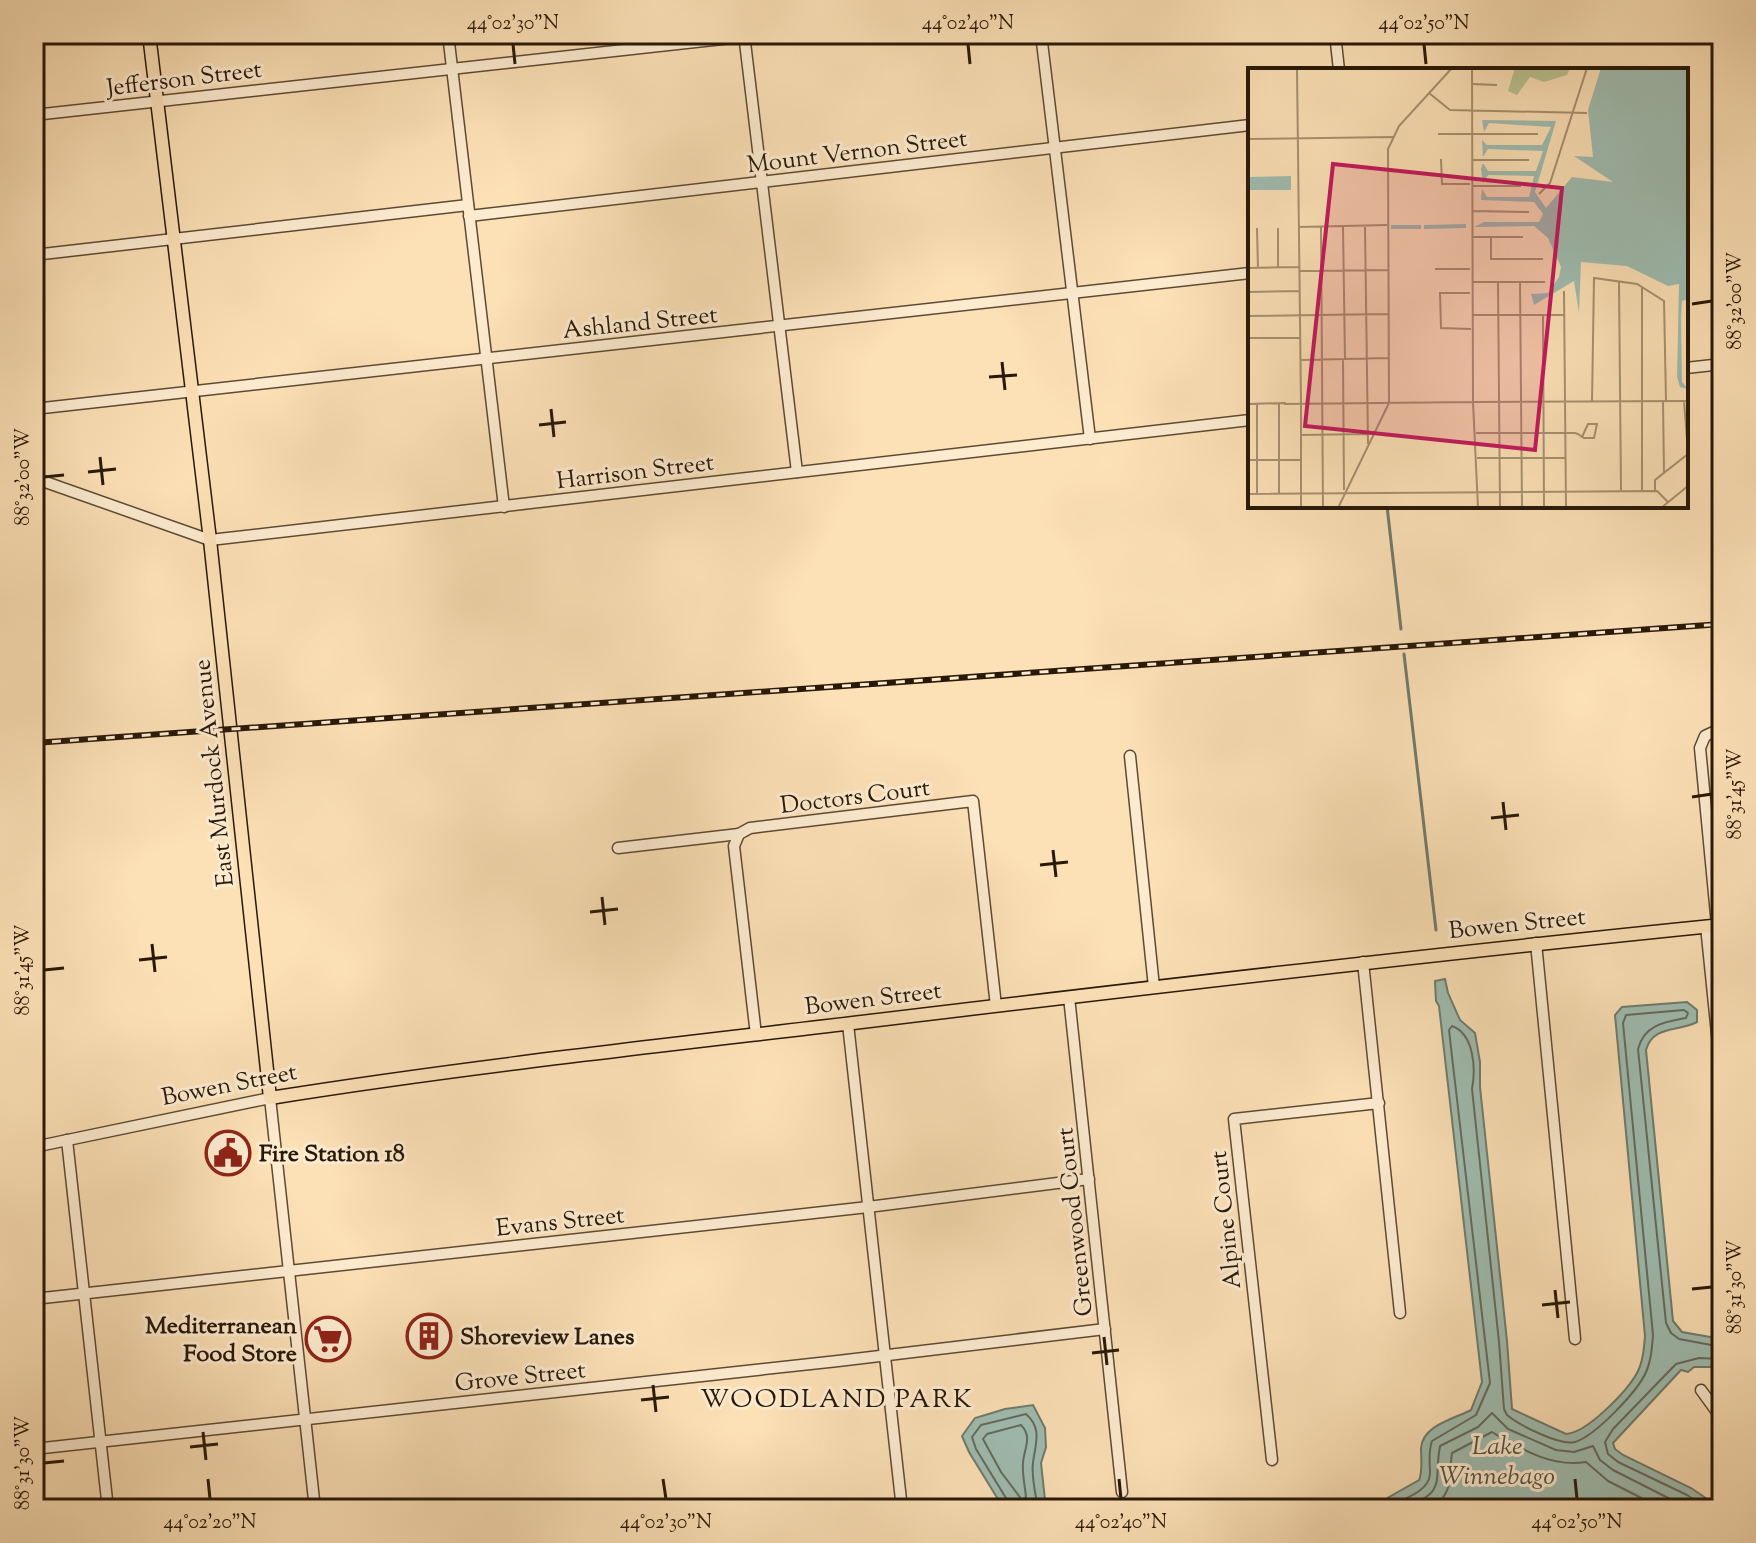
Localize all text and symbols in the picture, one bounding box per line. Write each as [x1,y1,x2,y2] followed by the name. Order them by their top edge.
[467,10,559,39] text: 44°02'30"N
[922,10,1014,39] text: 44°02'40"N
[1379,10,1469,39] text: 44°02'50"N
[103,54,264,107] street label: Jefferson Street
[1248,68,1688,508] inset map
[745,123,969,183] street label: Mount Vernon Street
[1722,252,1751,350] text: 88°32'00"W
[561,299,719,349] street label: Ashland Street
[10,428,39,526] text: 88°32'00"W
[555,446,716,500] street label: Harrison Street
[186,657,244,888] street label: East Murdock Avenue
[1722,748,1751,840] text: 88°31'45"W
[778,772,932,824] street label: Doctors Court
[1447,901,1587,949] street label: Bowen Street
[10,924,39,1016] text: 88°31'45"W
[803,975,943,1025] street label: Bowen Street
[159,1056,300,1116] street label: Bowen Street
[1049,1126,1103,1318] street label: Greenwood Court
[204,1129,252,1177] public building icon: Fire Station 18
[259,1138,405,1172] place label: Fire Station 18
[1203,1149,1251,1291] street label: Alpine Court
[494,1199,626,1247] street label: Evans Street
[1722,1240,1751,1334] text: 88°31'30"W
[145,1310,298,1372] place label: Mediterranean Food Store
[405,1312,453,1360] building icon: Shoreview Lanes
[304,1315,352,1363] supermarket icon: Mediterranean Food Store
[460,1321,634,1355] place label: Shoreview Lanes
[453,1354,587,1402] street label: Grove Street
[700,1382,974,1419] district label: WOODLAND PARK
[10,1416,39,1510] text: 88°31'30"W
[1439,1429,1555,1496] water label: Lake Winnebago
[163,1509,257,1538] text: 44°02'20"N
[620,1509,712,1538] text: 44°02'30"N
[1075,1509,1167,1538] text: 44°02'40"N
[1532,1509,1622,1538] text: 44°02'50"N

